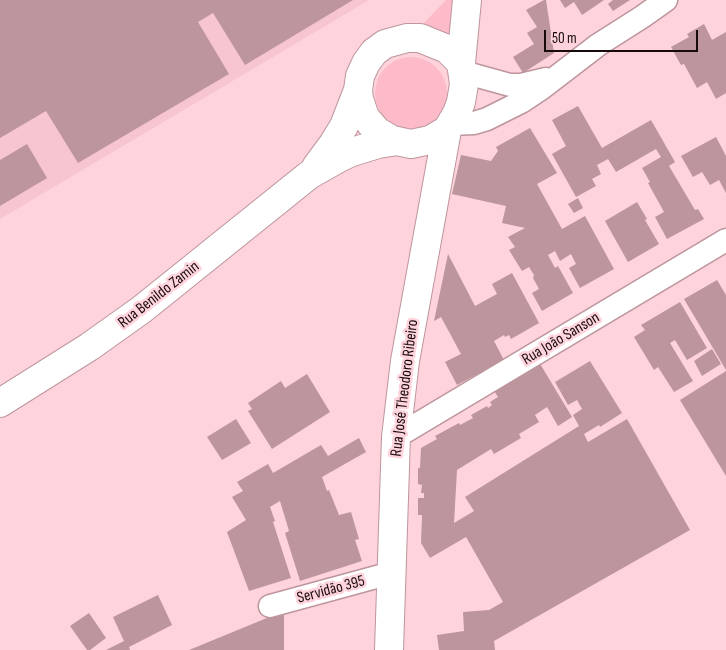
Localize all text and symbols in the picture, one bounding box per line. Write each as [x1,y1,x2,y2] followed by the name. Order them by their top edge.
[546,20,700,52] scale bar
[552,29,577,48] text: 50 m
[115,257,203,333] street label: Rua Benildo Zamin
[519,308,603,370] street label: Rua João Sanson
[387,318,423,458] street label: Rua José Theodoro Ribeiro
[295,572,367,608] street label: Servidão 395

